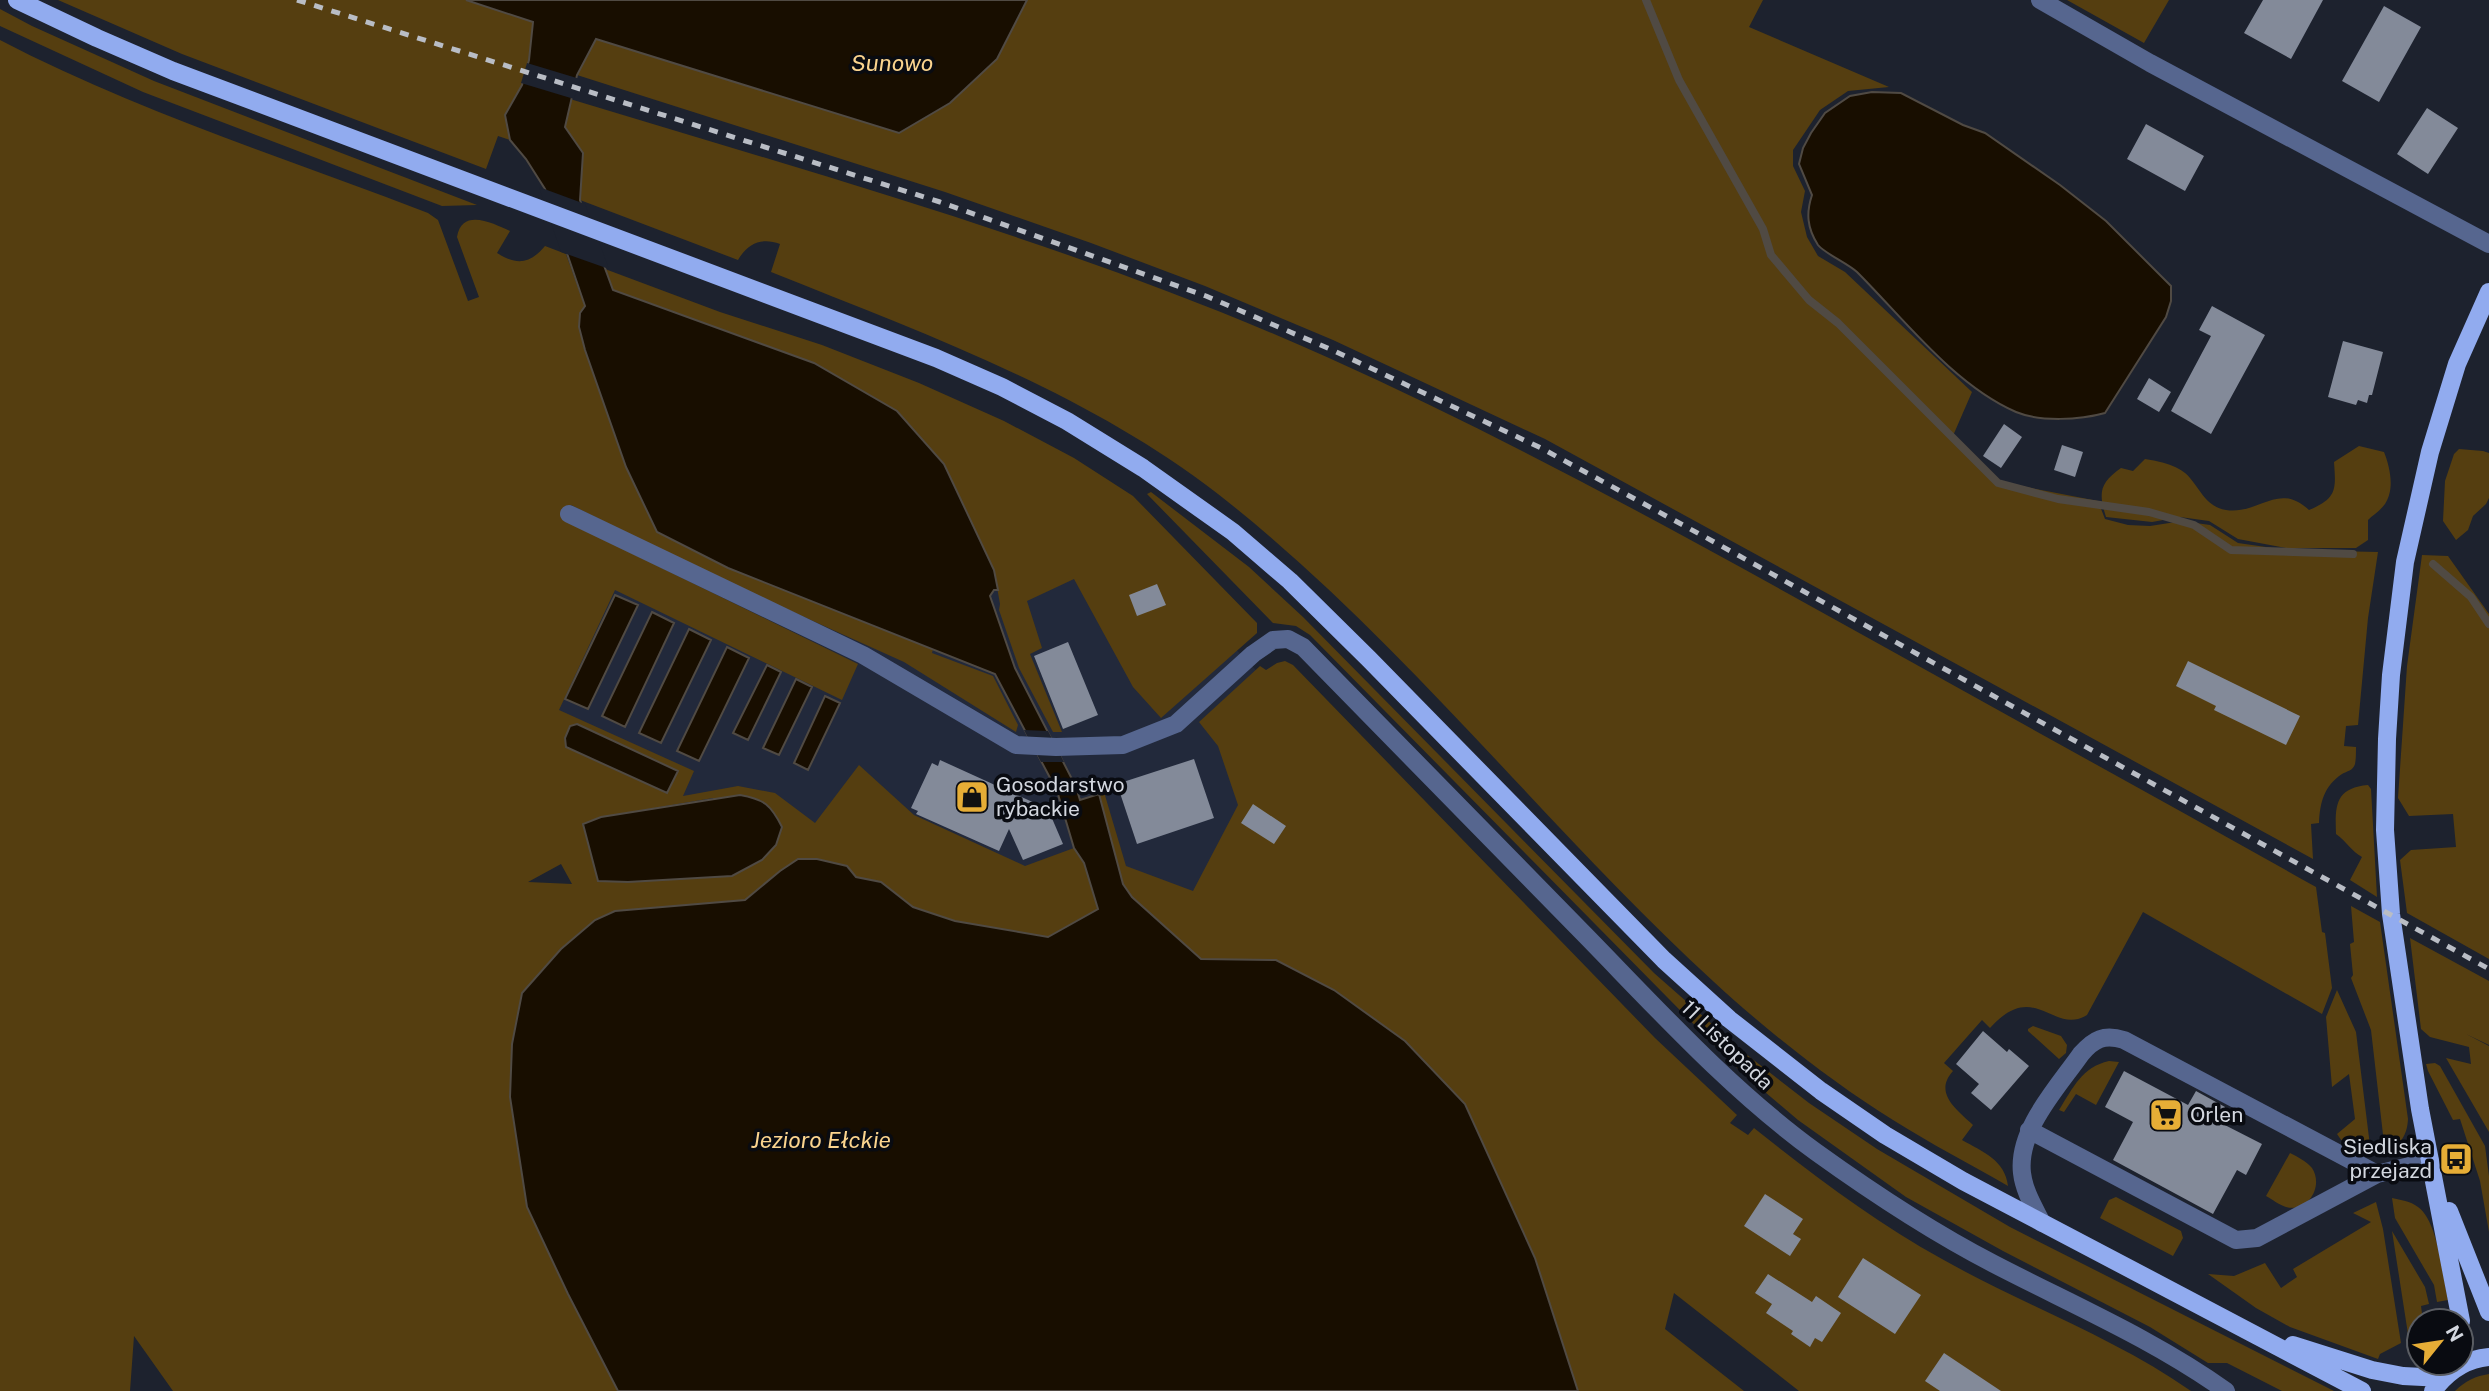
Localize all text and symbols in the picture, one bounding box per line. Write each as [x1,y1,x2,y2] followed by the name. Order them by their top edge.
[851,49,933,76] water label: Sunowo
[996,772,1125,821] place label: Gosodarstwo rybackie
[953,778,991,816] shop icon: Gosodarstwo rybackie
[1676,995,1778,1095] street label: 11 Listopada
[2147,1096,2185,1134] supermarket icon: Orlen
[2190,1102,2243,1127] place label: Orlen
[751,1126,891,1153] water label: Jezioro Ełckie
[2343,1134,2432,1183] place label: Siedliska przejazd
[2437,1140,2475,1178] bus stop icon: Siedliska przejazd
[2405,1307,2475,1377] north arrow
[2441,1322,2468,1345] text: N

